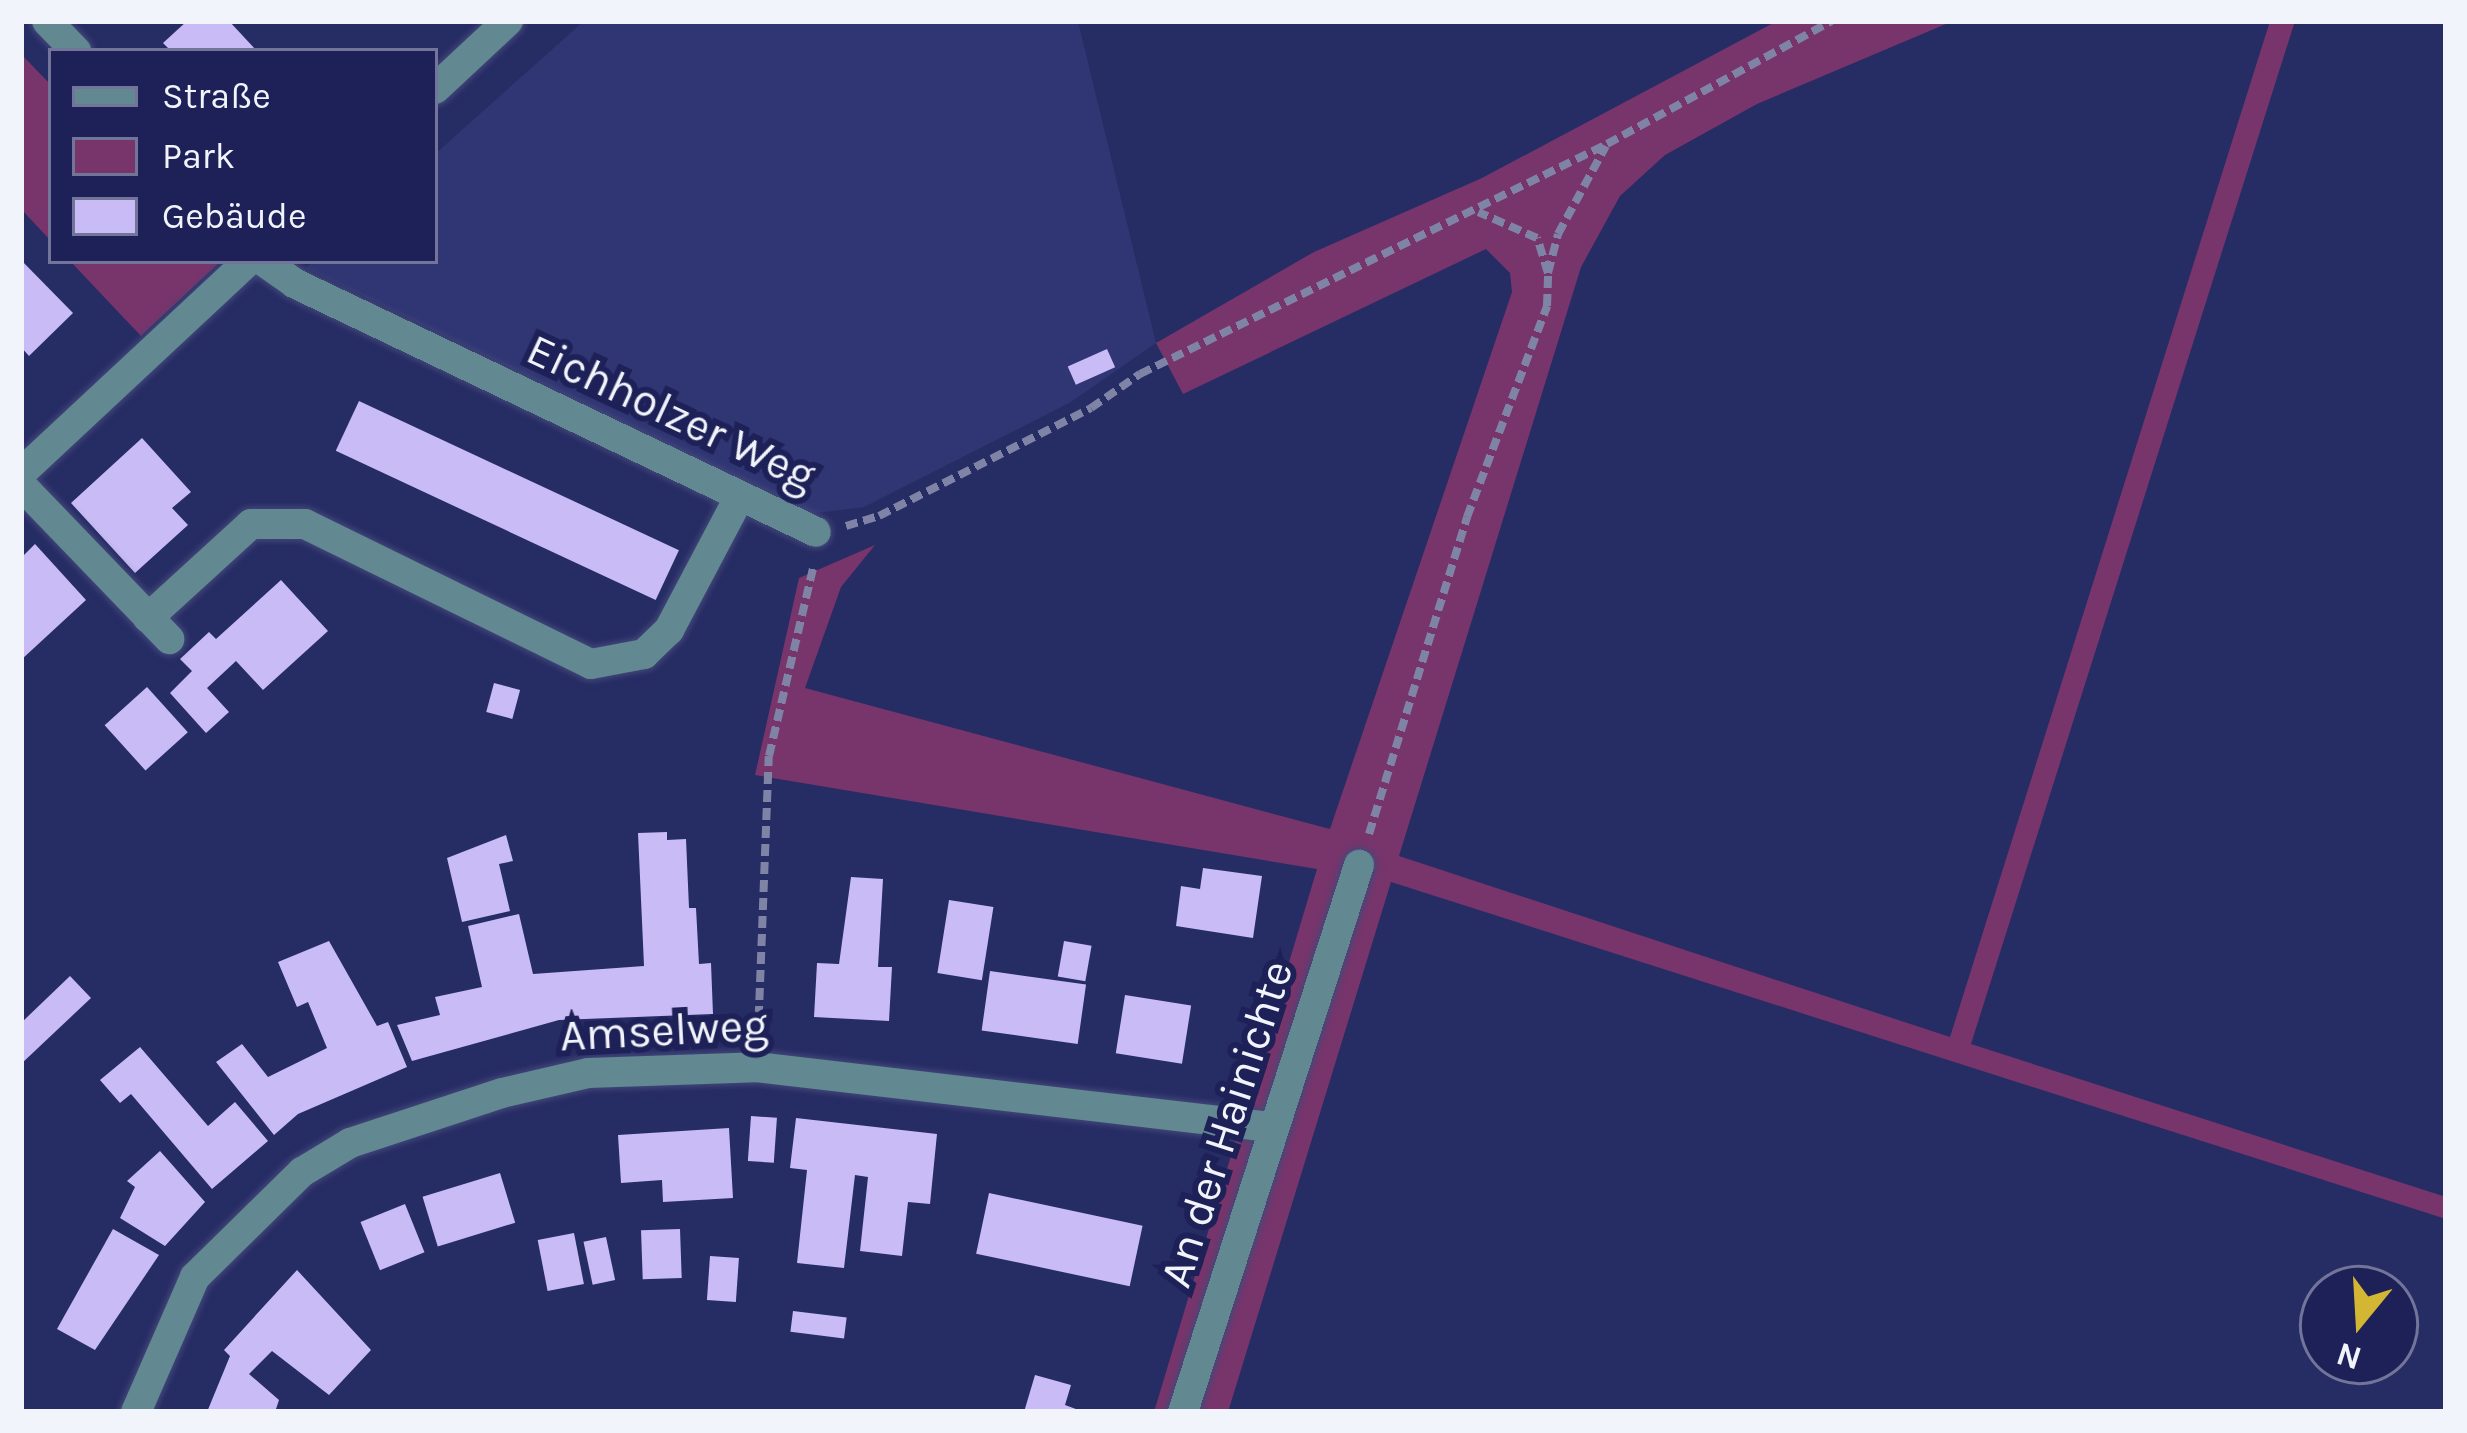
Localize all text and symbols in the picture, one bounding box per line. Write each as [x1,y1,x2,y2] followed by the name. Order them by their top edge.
[48,48,438,264] legend
[162,75,271,117] text: Straße
[162,135,235,177] text: Park
[162,195,306,237] text: Gebäude
[518,323,824,503] street label: Eichholzer Weg
[1149,954,1305,1294] street label: An der Hainichte
[559,999,769,1063] street label: Amselweg
[2299,1265,2419,1385] north arrow
[2332,1335,2366,1378] text: N

